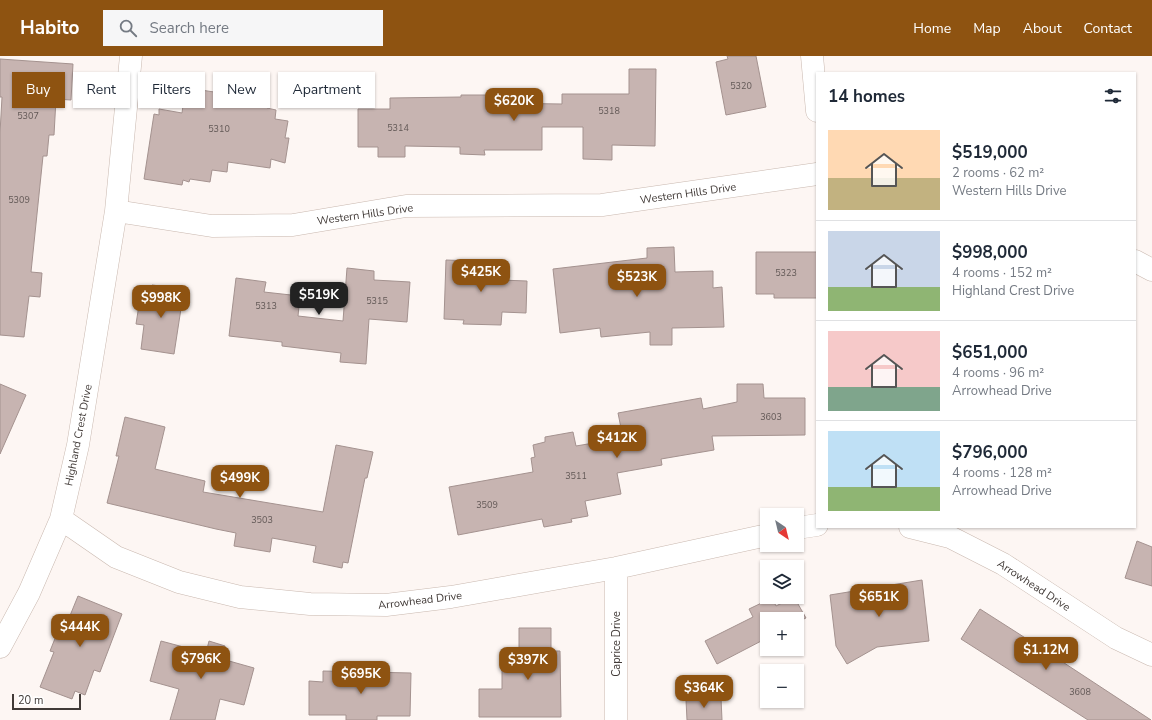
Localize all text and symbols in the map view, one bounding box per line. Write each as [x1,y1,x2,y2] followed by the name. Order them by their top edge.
[103,10,383,46] search box
[20,15,79,41] text: Habito
[117,17,139,39] icon: search
[149,18,229,38] text: Search here
[913,19,951,38] text: Home
[973,19,1001,38] text: Map
[1023,19,1062,38] text: About
[1084,19,1132,38] text: Contact
[12,72,65,108] chip: Buy
[73,72,130,108] chip: Rent
[138,72,205,108] chip: Filters
[213,72,270,108] chip: New
[278,72,375,108] chip: Apartment
[730,80,752,92] house number: 5320
[828,85,905,108] text: 14 homes
[1102,85,1124,107] icon: filters
[486,88,542,122] pin: $620K
[494,92,534,110] text: $620K
[598,105,620,117] house number: 5318
[17,110,39,122] house number: 5307
[387,122,409,134] house number: 5314
[208,123,230,135] house number: 5310
[952,141,1028,164] text: $519,000
[860,146,908,194] icon: home
[952,164,1044,182] text: 2 rooms · 62 m²
[639,179,737,208] street label: Western Hills Drive
[952,182,1066,200] text: Western Hills Drive
[8,194,30,206] house number: 5309
[316,200,414,229] street label: Western Hills Drive
[952,241,1028,264] text: $998,000
[860,247,908,295] icon: home
[453,259,509,293] pin: $425K
[461,263,501,281] text: $425K
[609,264,665,298] pin: $523K
[952,264,1052,282] text: 4 rooms · 152 m²
[775,267,797,279] house number: 5323
[617,268,657,286] text: $523K
[291,282,347,316] pin: $519K
[952,282,1074,300] text: Highland Crest Drive
[133,285,189,319] pin: $998K
[299,286,339,304] text: $519K
[141,289,181,307] text: $998K
[366,295,388,307] house number: 5315
[255,300,277,312] house number: 5313
[952,341,1028,364] text: $651,000
[860,347,908,395] icon: home
[952,364,1044,382] text: 4 rooms · 96 m²
[952,382,1052,400] text: Arrowhead Drive
[61,383,96,487] street label: Highland Crest Drive
[760,411,782,423] house number: 3603
[589,425,645,459] pin: $412K
[597,429,637,447] text: $412K
[952,441,1028,464] text: $796,000
[860,447,908,495] icon: home
[952,464,1052,482] text: 4 rooms · 128 m²
[212,465,268,499] pin: $499K
[220,469,260,487] text: $499K
[565,470,587,482] house number: 3511
[952,482,1052,500] text: Arrowhead Drive
[476,499,498,511] house number: 3509
[760,508,804,552] north arrow
[760,508,804,708] map controls
[251,514,273,526] house number: 3503
[994,556,1073,615] street label: Arrowhead Drive
[760,560,804,604] button: layers
[851,584,907,618] pin: $651K
[377,588,463,613] street label: Arrowhead Drive
[859,588,899,606] text: $651K
[609,611,624,677] street label: Caprice Drive
[760,612,804,656] button: +
[52,614,108,648] pin: $444K
[60,618,100,636] text: $444K
[1013,637,1079,671] pin: $1.12M
[1023,641,1069,659] text: $1.12M
[173,646,229,680] pin: $796K
[500,647,556,681] pin: $397K
[181,650,221,668] text: $796K
[508,651,548,669] text: $397K
[333,661,389,695] pin: $695K
[760,664,804,708] button: −
[341,665,381,683] text: $695K
[676,675,732,709] pin: $364K
[684,679,724,697] text: $364K
[1069,686,1091,698] house number: 3608
[12,692,81,711] scale bar
[18,693,43,708] text: 20 m

